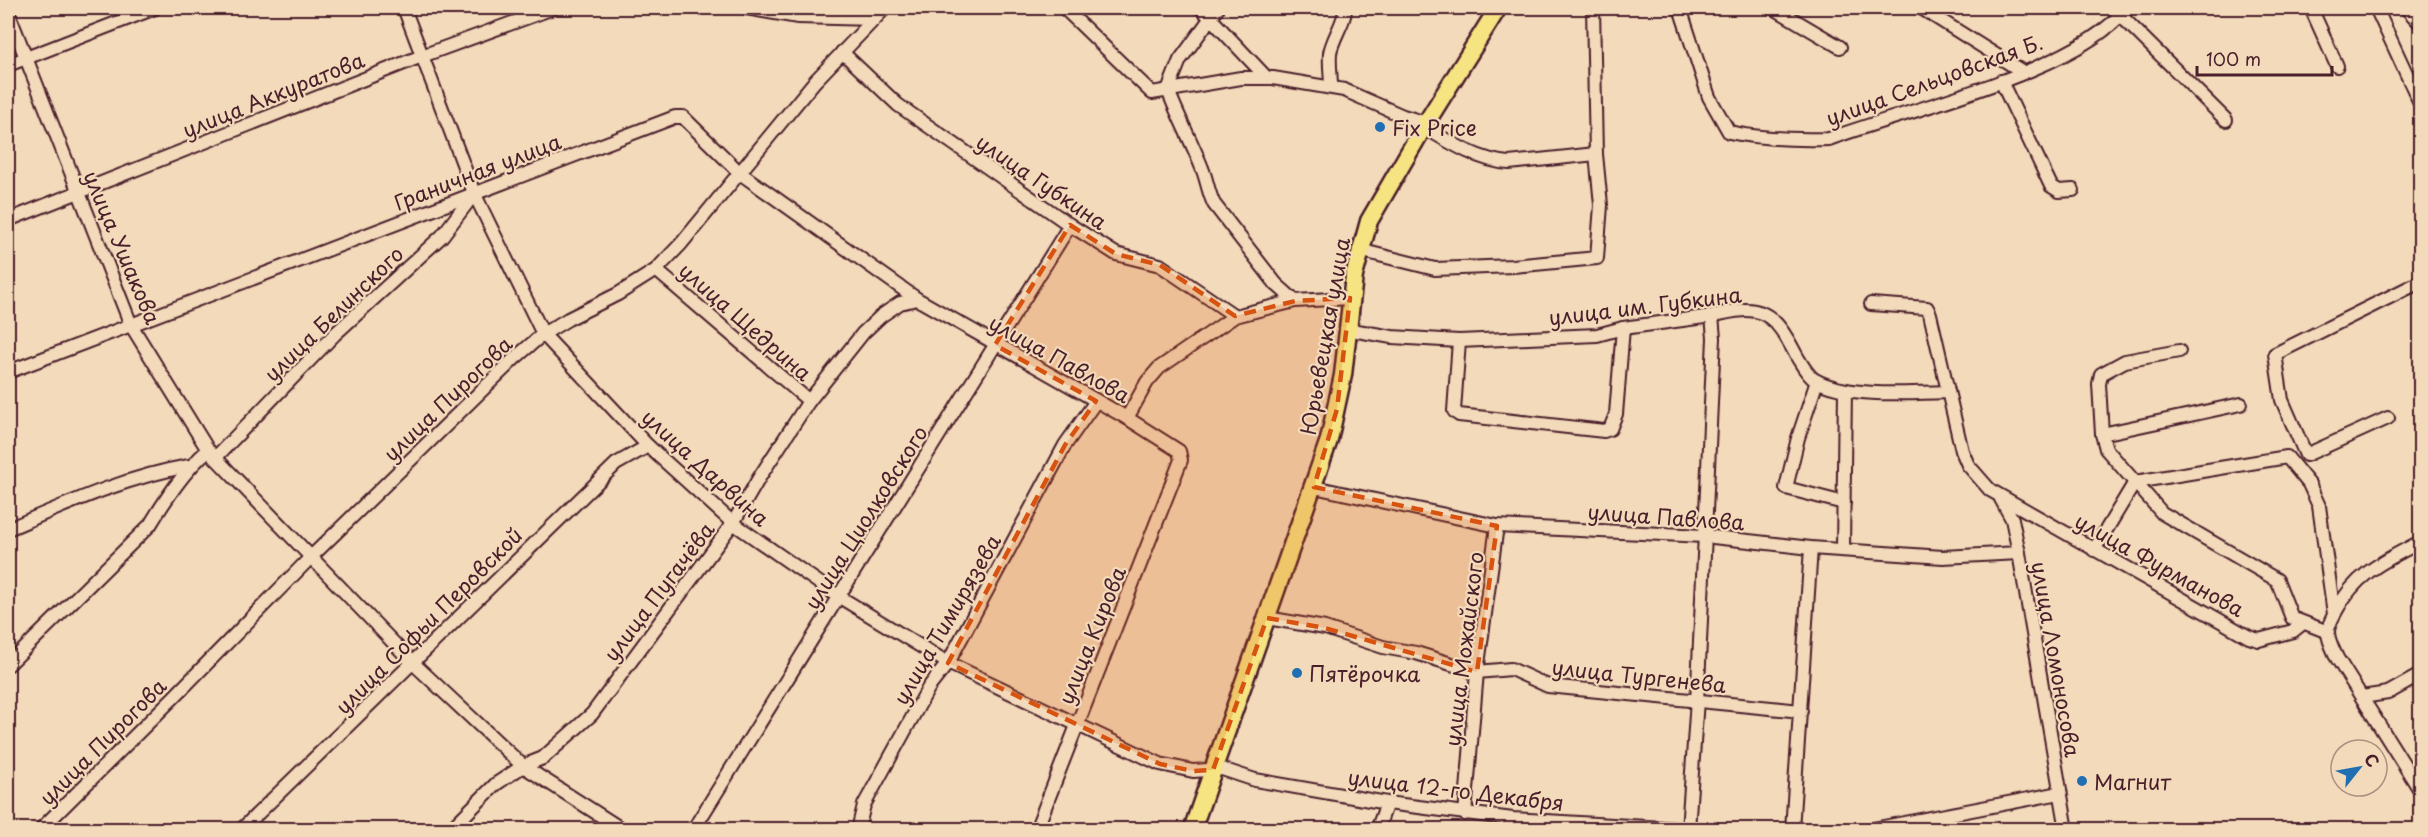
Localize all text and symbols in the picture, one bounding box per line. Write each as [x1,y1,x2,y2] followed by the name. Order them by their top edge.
[1821,25,2047,133] street label: улица Сельцовская Б.
[2197,39,2332,77] scale bar
[177,43,369,145] street label: улица Аккуратова
[2206,45,2261,72] text: 100 m
[1392,111,1477,143] place label: Fix Price
[1373,120,1387,134] marker: Fix Price
[389,124,566,218] street label: Граничная улица
[970,125,1115,237] street label: улица Губкина
[76,165,170,329] street label: улица Ушакова
[1291,234,1357,437] street label: Юрьевецкая улица
[256,238,410,388] street label: улица Белинского
[673,254,820,388] street label: улица Щедрина
[1547,277,1744,333] street label: улица им. Губкина
[984,306,1136,410] street label: улица Павлова
[375,328,519,468] street label: улица Пирогова
[635,401,778,534] street label: улица Дарвина
[795,419,935,615] street label: улица Циолковского
[1586,495,1746,537] street label: улица Павлова
[2069,504,2251,624] street label: улица Фурманова
[595,514,721,668] street label: улица Пугачёва
[327,519,529,721] street label: улица Софьи Перовской
[884,528,1008,710] street label: улица Тимирязева
[1435,550,1491,748] street label: улица Можайского
[2024,559,2090,759] street label: улица Ломоносова
[1049,561,1133,709] street label: улица Кирова
[1550,650,1728,700] street label: улица Тургенева
[1309,657,1421,689] place label: Пятёрочка
[1290,666,1304,680] marker: Пятёрочка
[31,670,173,812] street label: улица Пирогова
[2329,738,2389,798] north arrow
[2359,748,2386,771] text: С
[1346,760,1566,818] street label: улица 12-го Декабря
[2094,765,2171,797] place label: Магнит
[2075,774,2089,788] marker: Магнит

